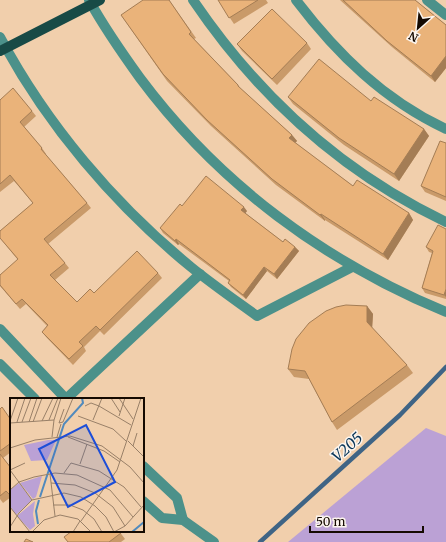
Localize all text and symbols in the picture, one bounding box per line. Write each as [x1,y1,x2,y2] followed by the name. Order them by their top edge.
[398,8,438,48] north arrow
[406,29,421,45] text: N
[10,398,144,532] inset map
[328,428,367,466] water label: V205
[310,508,423,534] scale bar
[316,514,345,529] text: 50 m

